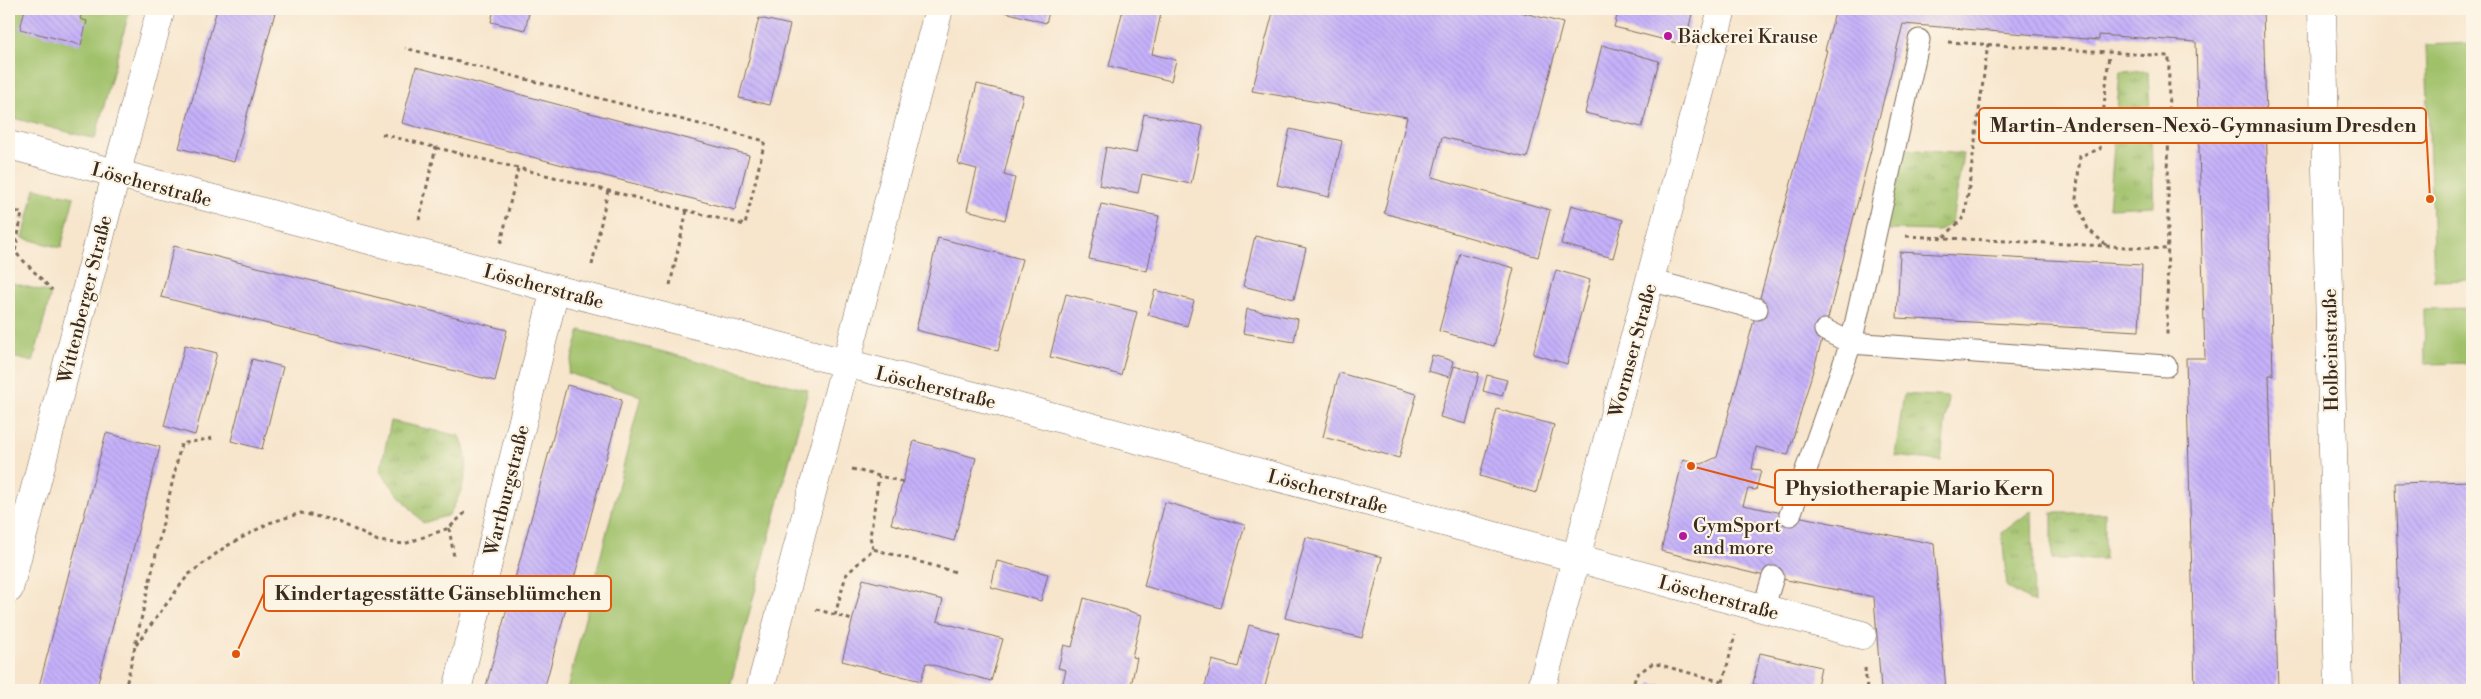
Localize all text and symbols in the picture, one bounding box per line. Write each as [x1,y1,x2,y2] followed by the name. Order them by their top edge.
[1677,25,1818,49] place label: Bäckerei Krause
[1662,30,1674,42] marker: Bäckerei Krause
[1979,108,2426,143] callout: Martin-Andersen-Nexö-Gymnasium Dresden
[1990,114,2417,139] text: Martin-Andersen-Nexö-Gymnasium Dresden
[89,157,214,213] street label: Löscherstraße
[52,213,117,387] street label: Wittenberger Straße
[481,259,606,315] street label: Löscherstraße
[1603,281,1662,421] street label: Wormser Straße
[2318,288,2344,412] street label: Holbeinstraße
[873,361,999,415] street label: Löscherstraße
[479,422,535,559] street label: Wartburgstraße
[1265,464,1390,520] street label: Löscherstraße
[1775,470,2053,505] callout: Physiotherapie Mario Kern
[1785,477,2044,502] text: Physiotherapie Mario Kern
[1693,514,1781,560] place label: GymSport and more
[1677,530,1689,542] marker: GymSport and more
[1656,570,1781,626] street label: Löscherstraße
[264,576,611,611] callout: Kindertagesstätte Gänseblümchen
[275,582,602,607] text: Kindertagesstätte Gänseblümchen

